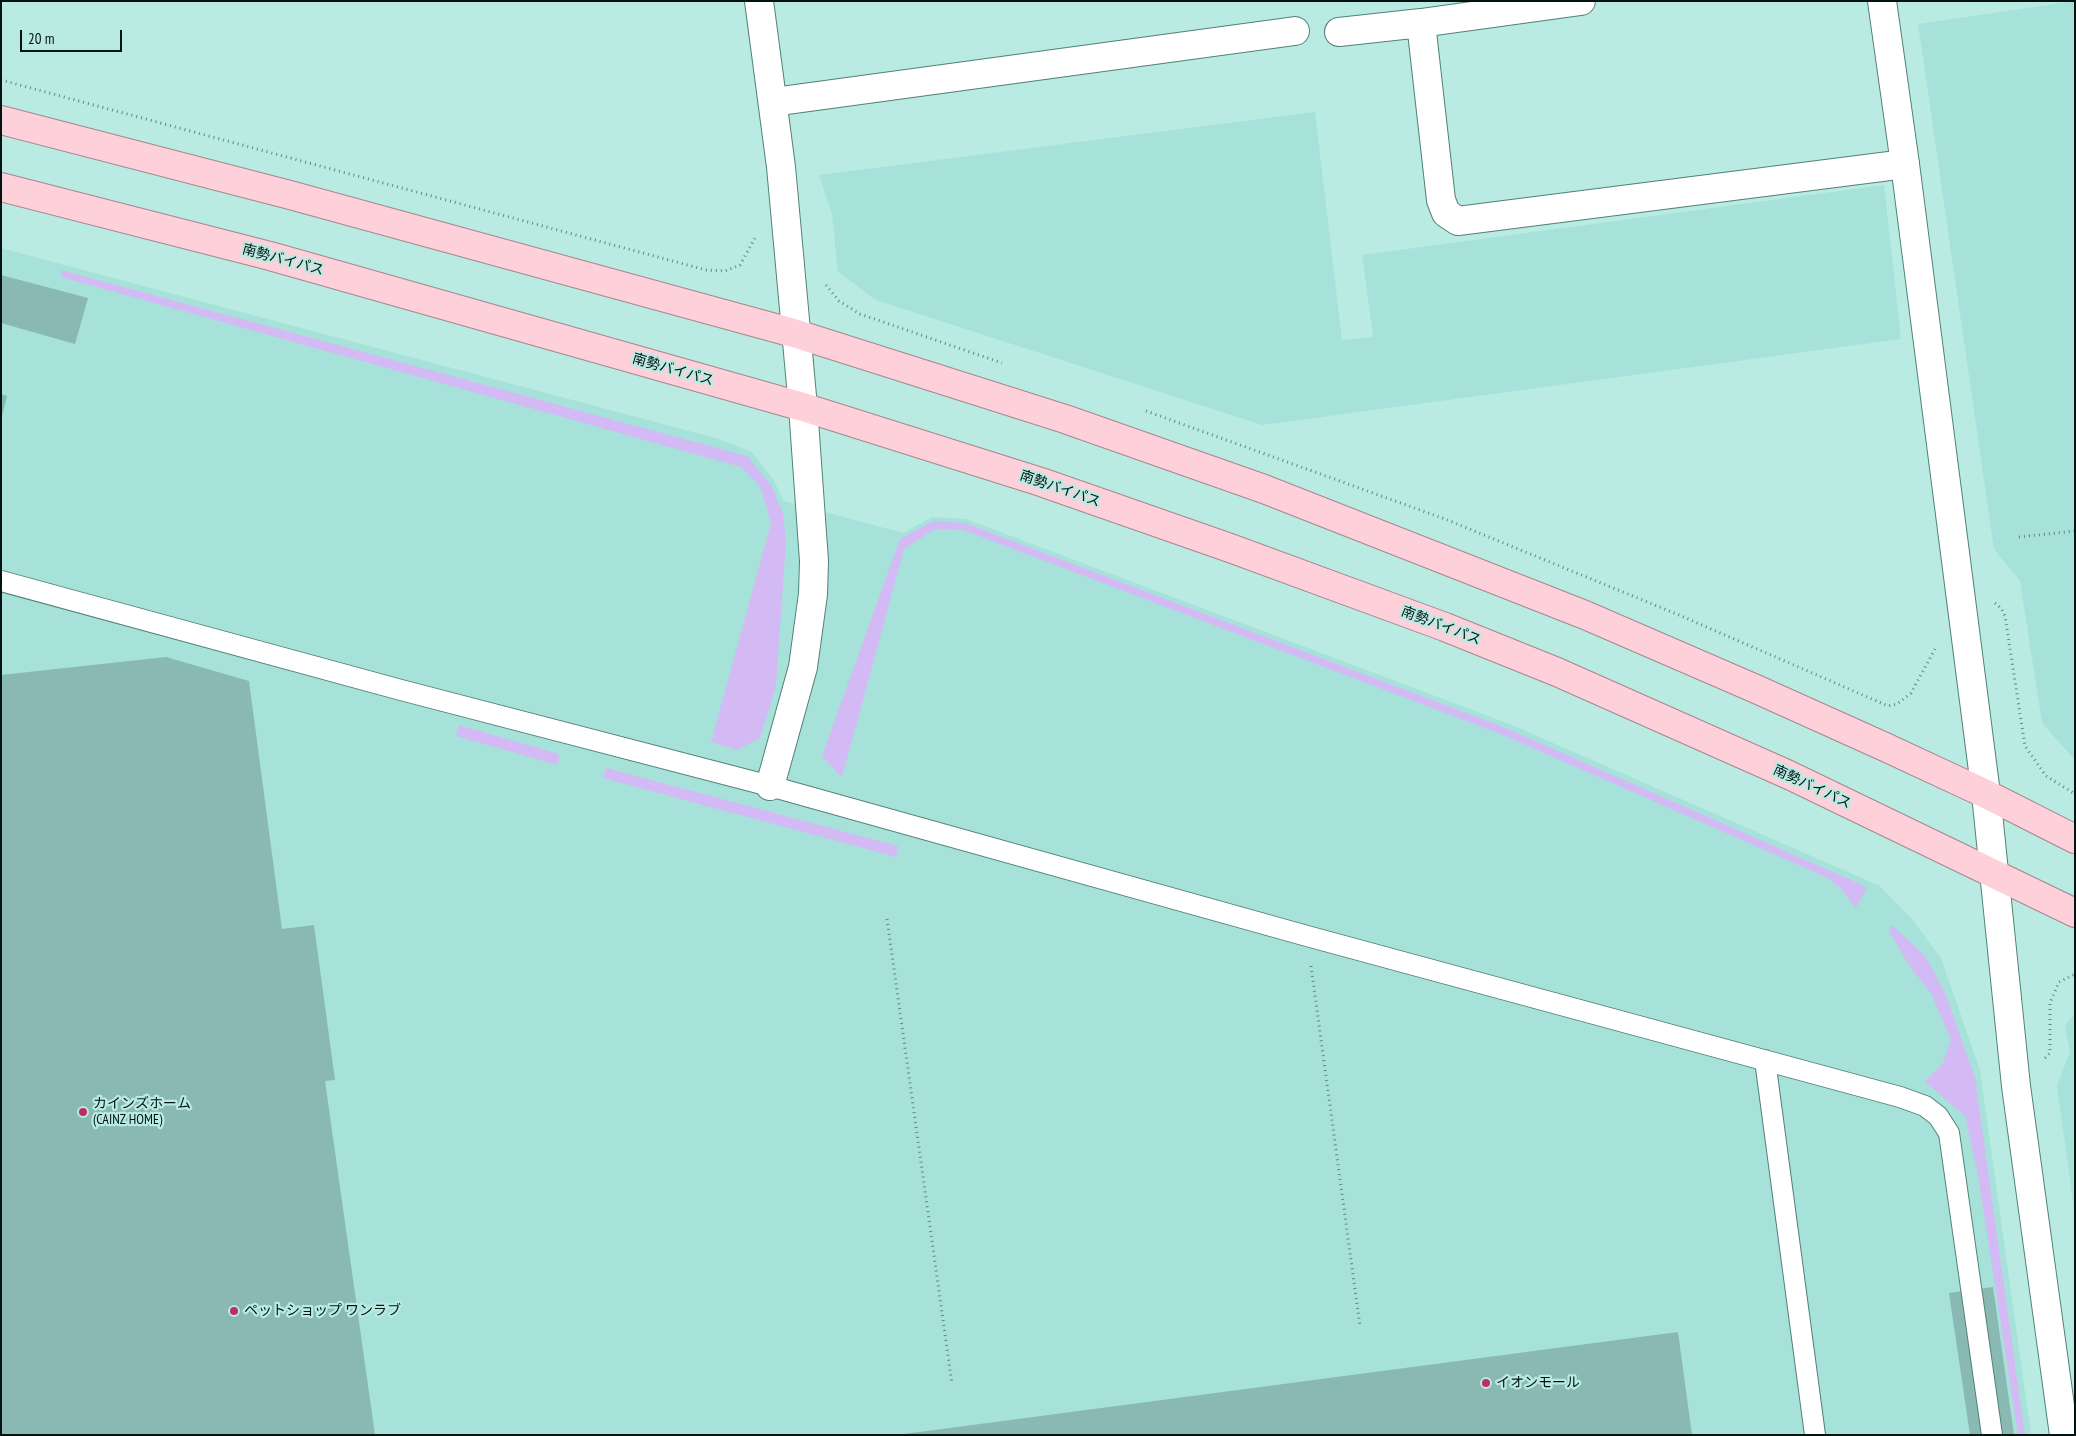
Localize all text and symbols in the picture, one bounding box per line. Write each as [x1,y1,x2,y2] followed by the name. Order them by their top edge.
[22,20,125,52] scale bar
[28,29,54,48] text: 20 m
[240,241,326,279] street label: 南勢バイパス
[630,350,716,390] street label: 南勢バイパス
[1018,467,1102,511] street label: 南勢バイパス
[1399,603,1483,649] street label: 南勢バイパス
[1770,762,1854,812] street label: 南勢バイパス
[93,1096,191,1128] place label: カインズホーム (CAINZ HOME)
[77,1106,89,1118] marker: カインズホーム (CAINZ HOME)
[244,1303,401,1319] place label: ペットショップ ワンラブ
[228,1305,240,1317] marker: ペットショップ ワンラブ
[1496,1375,1580,1391] place label: イオンモール
[1480,1377,1492,1389] marker: イオンモール

